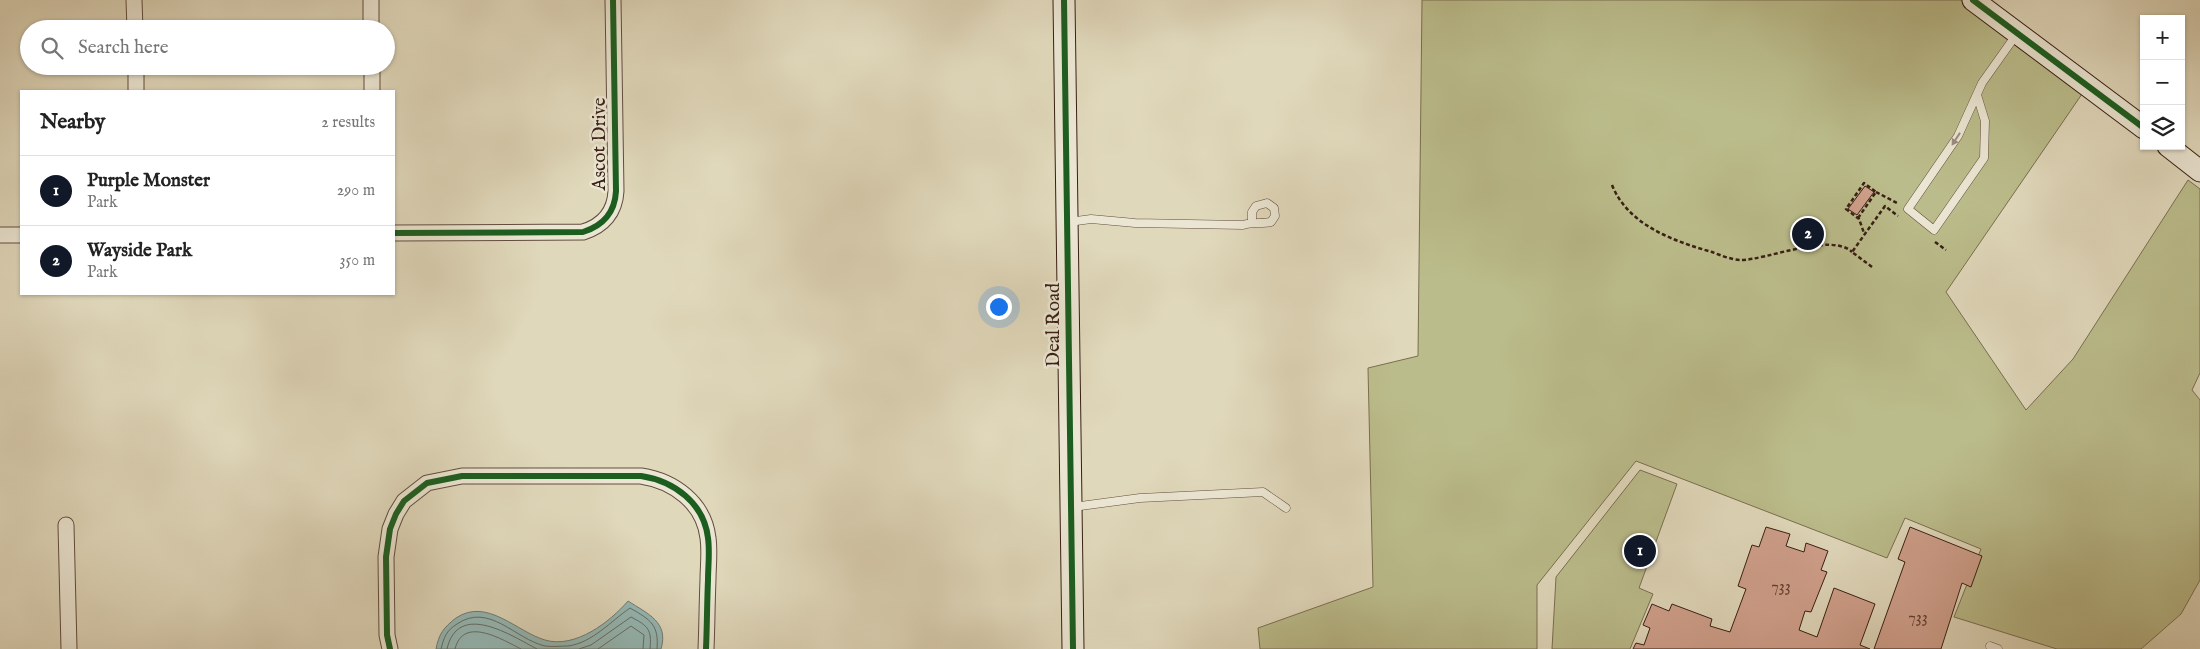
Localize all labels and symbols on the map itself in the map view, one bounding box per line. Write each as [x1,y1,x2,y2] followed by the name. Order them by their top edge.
[588,97,612,191] street label: Ascot Drive
[1951,132,1961,146] one-way arrow
[1792,215,1824,253] pin: 2
[1042,282,1066,367] street label: Deal Road
[986,294,1012,320] your location
[1624,532,1656,570] pin: 1
[1771,577,1791,597] house number: 733
[1908,608,1928,628] house number: 733

